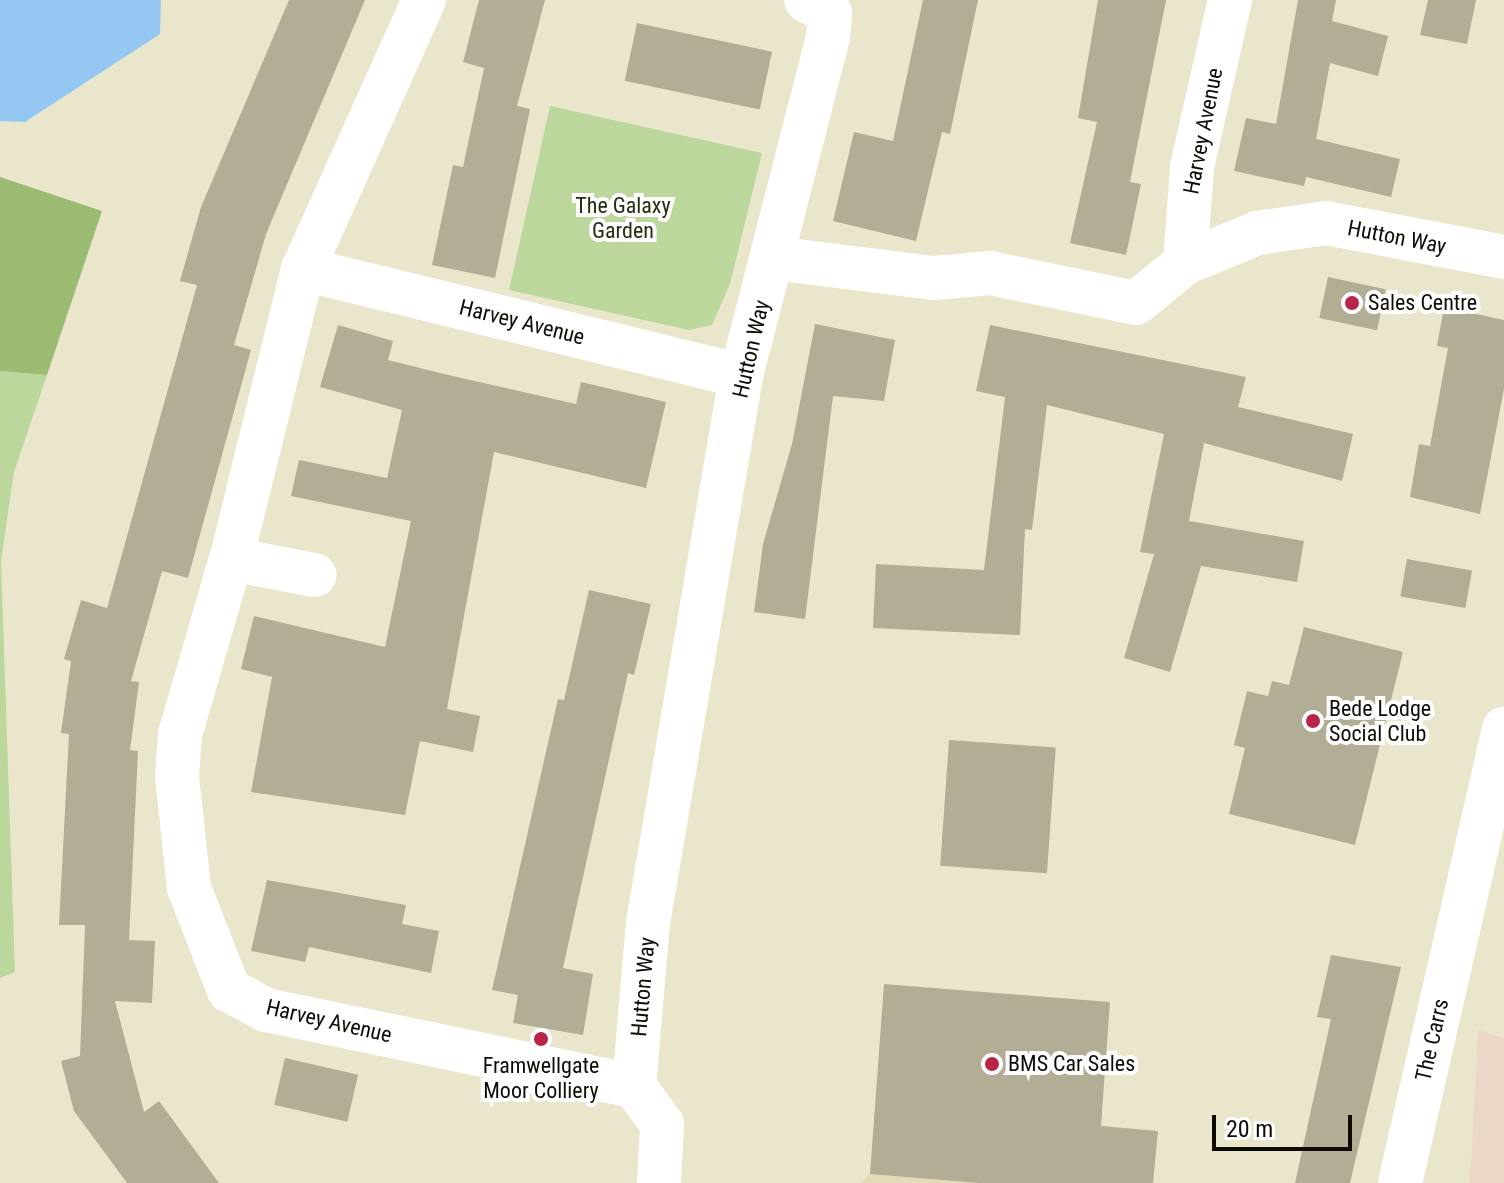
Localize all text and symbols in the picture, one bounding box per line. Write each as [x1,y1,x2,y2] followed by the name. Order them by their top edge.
[1178,66,1228,196] street label: Harvey Avenue
[575,192,671,244] park label: The Galaxy Garden
[1346,215,1448,259] street label: Hutton Way
[1368,290,1477,316] place label: Sales Centre
[457,294,587,350] street label: Harvey Avenue
[1343,294,1361,312] marker: Sales Centre
[727,297,775,401] street label: Hutton Way
[1329,695,1431,746] place label: Bede Lodge Social Club
[1304,712,1322,730] marker: Bede Lodge Social Club
[626,936,660,1038] street label: Hutton Way
[264,994,394,1048] street label: Harvey Avenue
[1410,996,1454,1084] street label: The Carrs
[532,1030,550,1048] marker: Framwellgate Moor Colliery
[1008,1051,1135,1077] place label: BMS Car Sales
[483,1052,599,1104] place label: Framwellgate Moor Colliery
[983,1055,1001,1073] marker: BMS Car Sales
[1216,1099,1356,1149] scale bar
[1226,1115,1273,1143] text: 20 m

